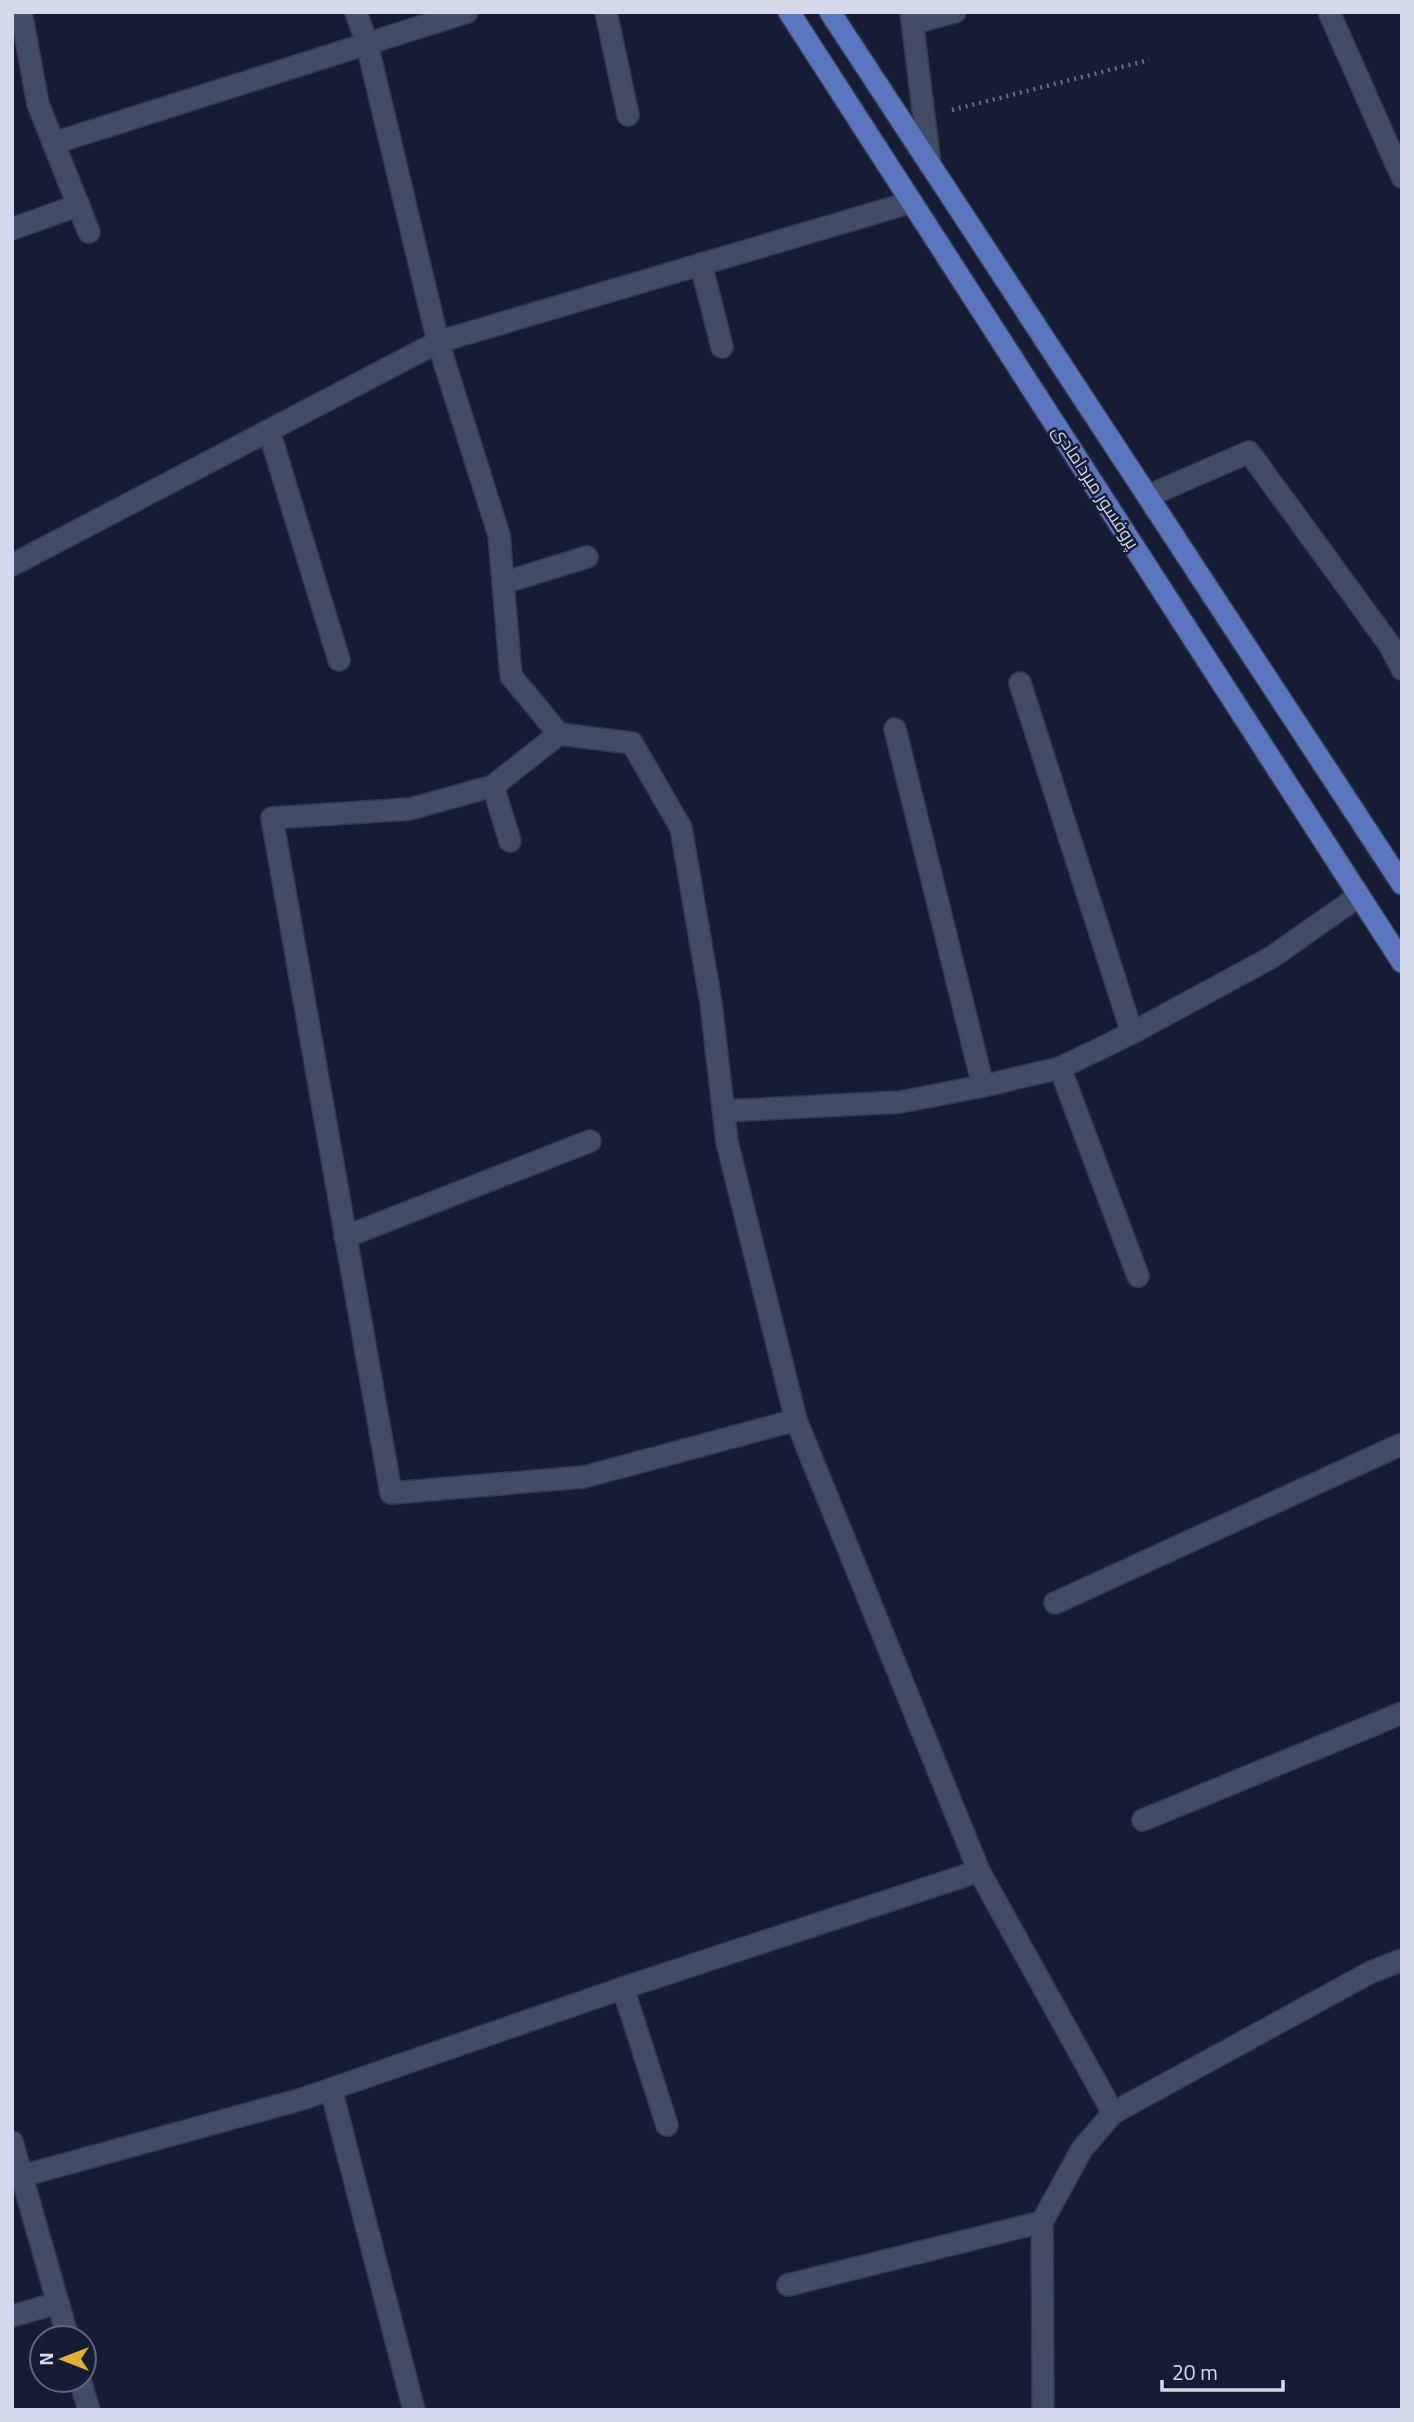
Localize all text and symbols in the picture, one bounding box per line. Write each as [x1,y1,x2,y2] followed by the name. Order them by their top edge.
[1043,418,1149,556] street label: پروفسور میردامادی
[28,2324,98,2394] north arrow
[1162,2348,1283,2392] scale bar
[28,2353,64,2365] text: N
[1172,2353,1218,2392] text: 20 m

